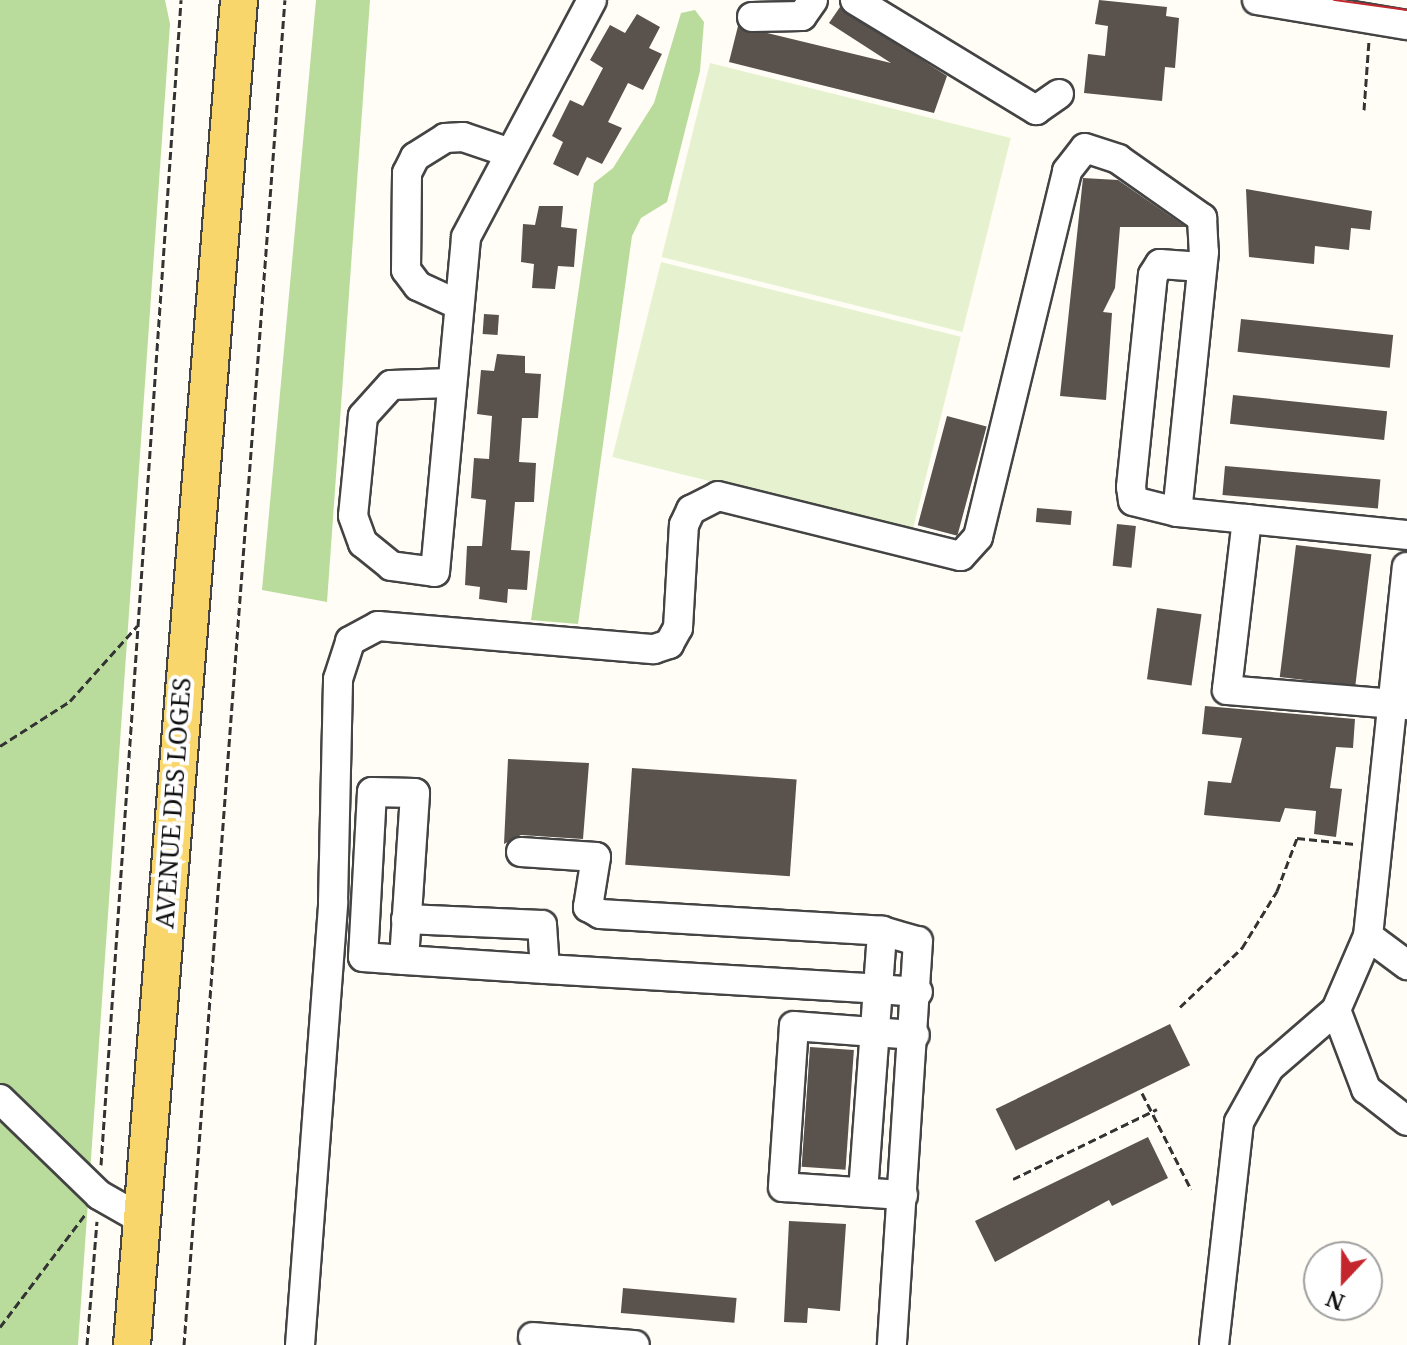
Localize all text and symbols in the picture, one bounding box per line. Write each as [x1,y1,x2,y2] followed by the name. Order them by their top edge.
[149,676,197,930] street label: AVENUE DES LOGES
[1303,1241,1383,1321] north arrow
[1321,1284,1348,1319] text: N

